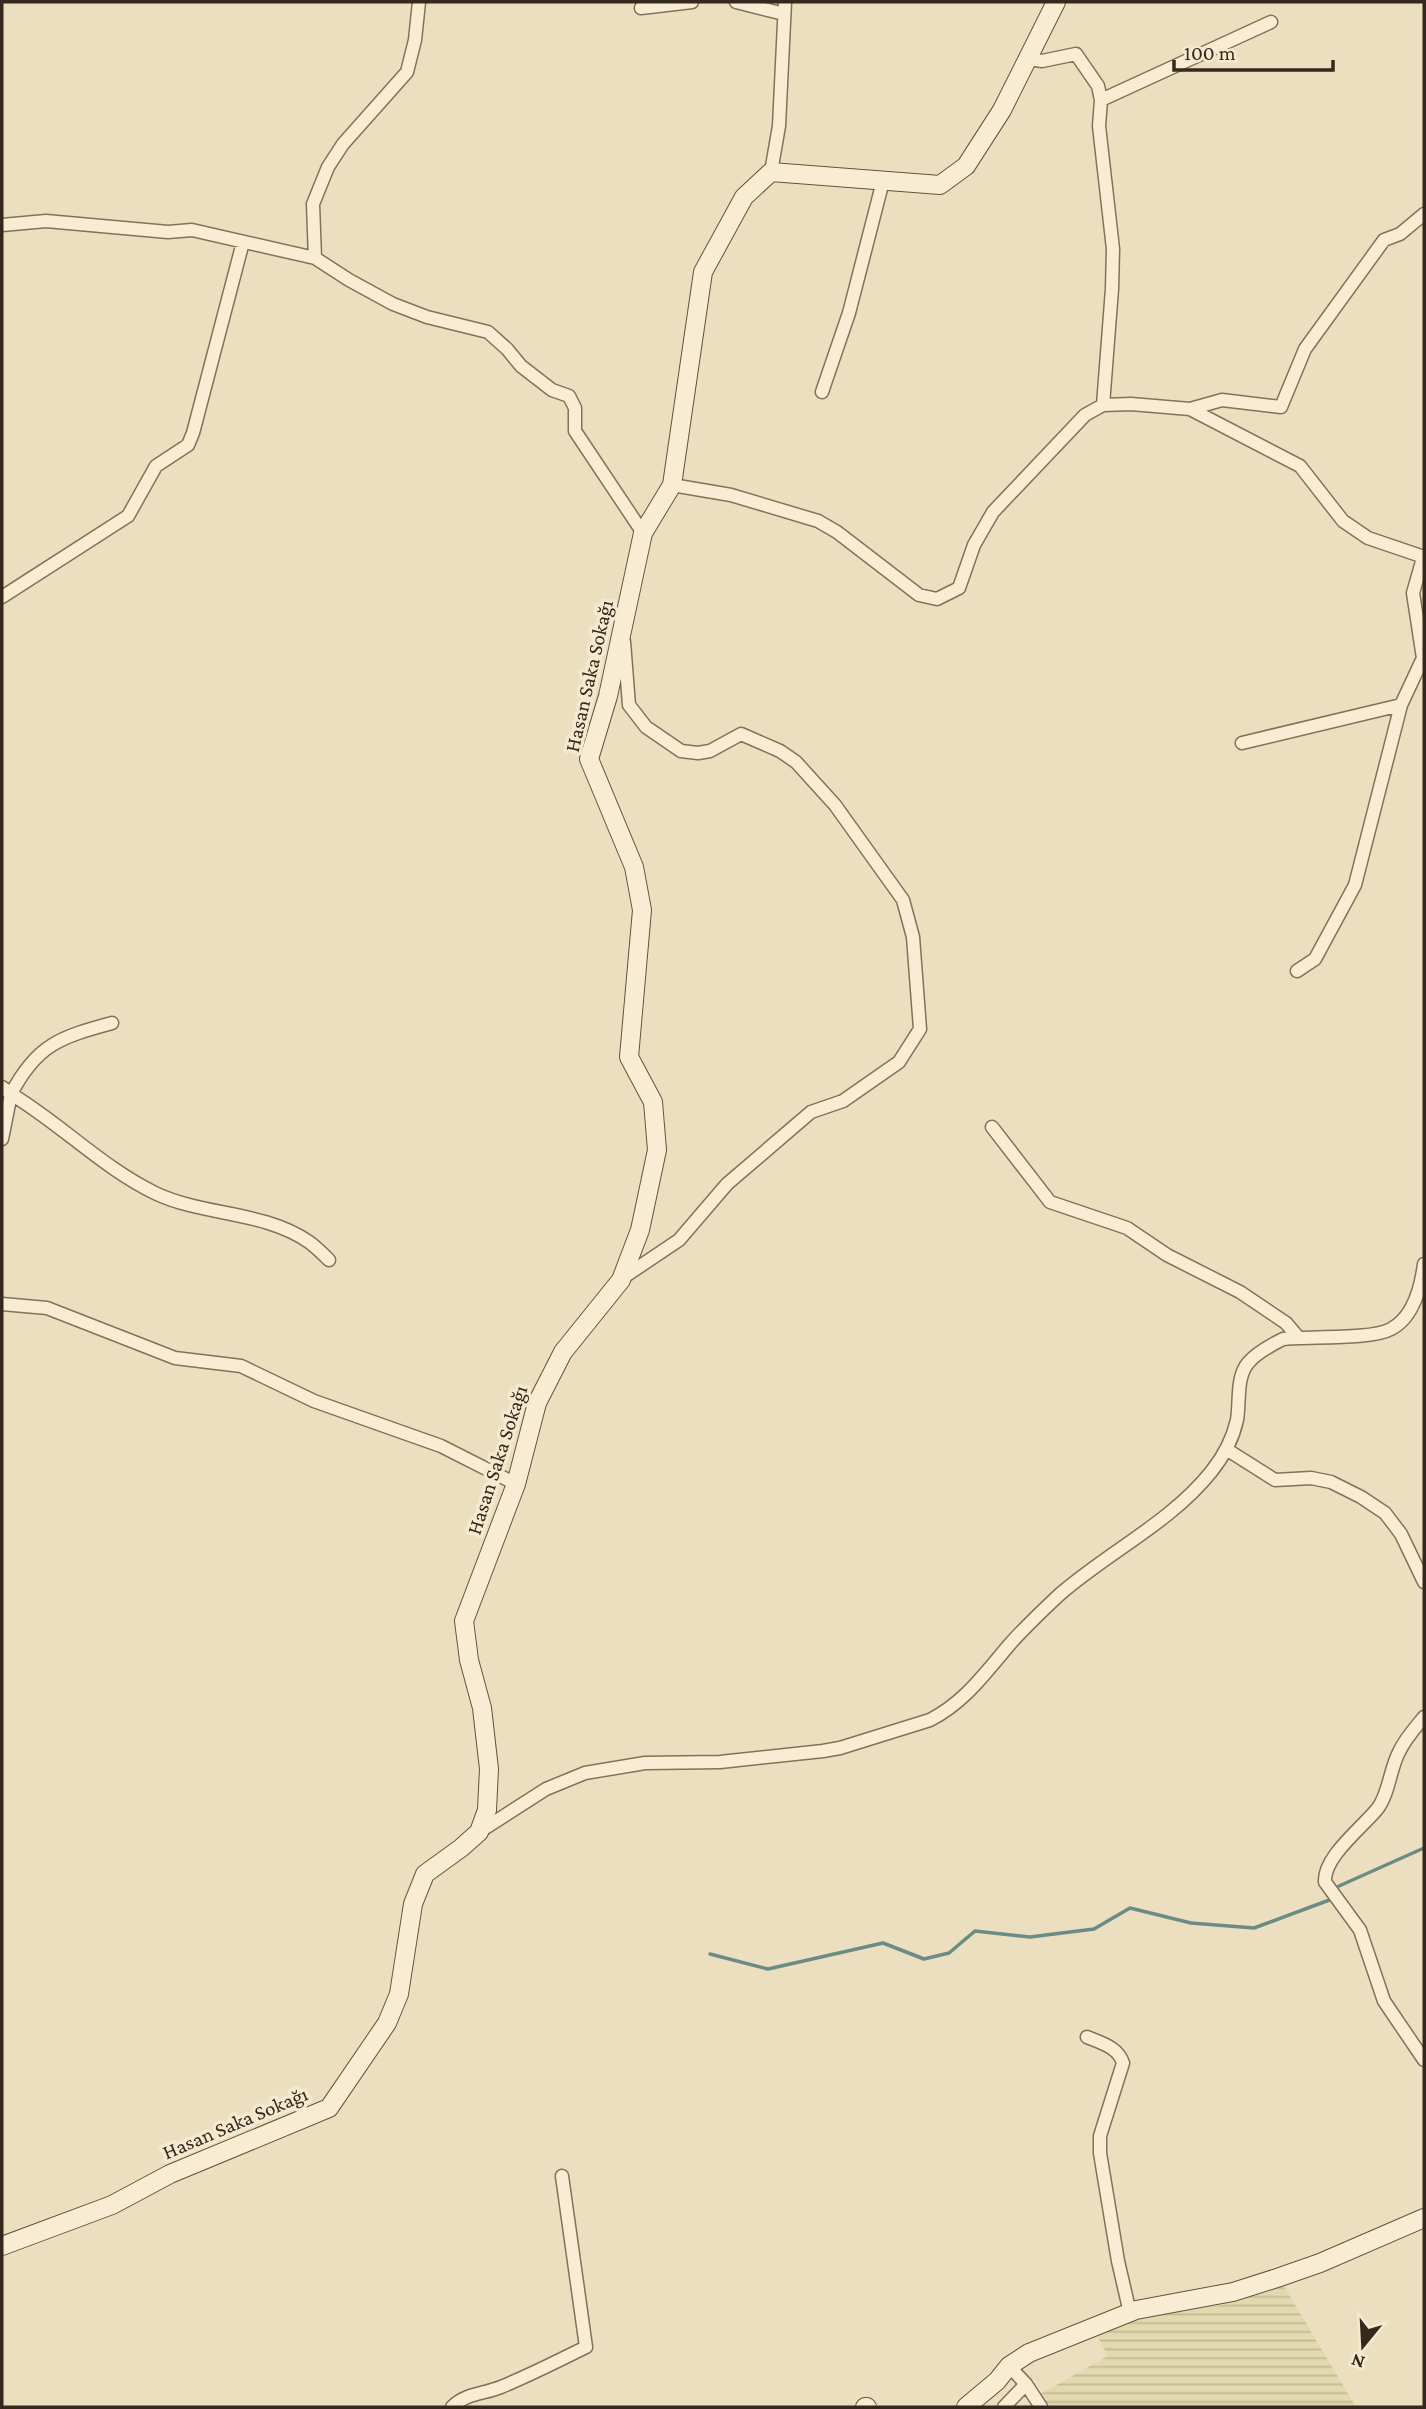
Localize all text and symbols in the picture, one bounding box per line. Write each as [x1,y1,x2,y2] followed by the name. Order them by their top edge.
[1174,28,1333,72] scale bar
[1184,41,1236,65] text: 100 m
[560,597,618,754] street label: Hasan Saka Sokağı
[462,1382,533,1538] street label: Hasan Saka Sokağı
[159,2081,312,2164] street label: Hasan Saka Sokağı
[1328,2311,1398,2381] north arrow
[1348,2350,1367,2374] text: N

